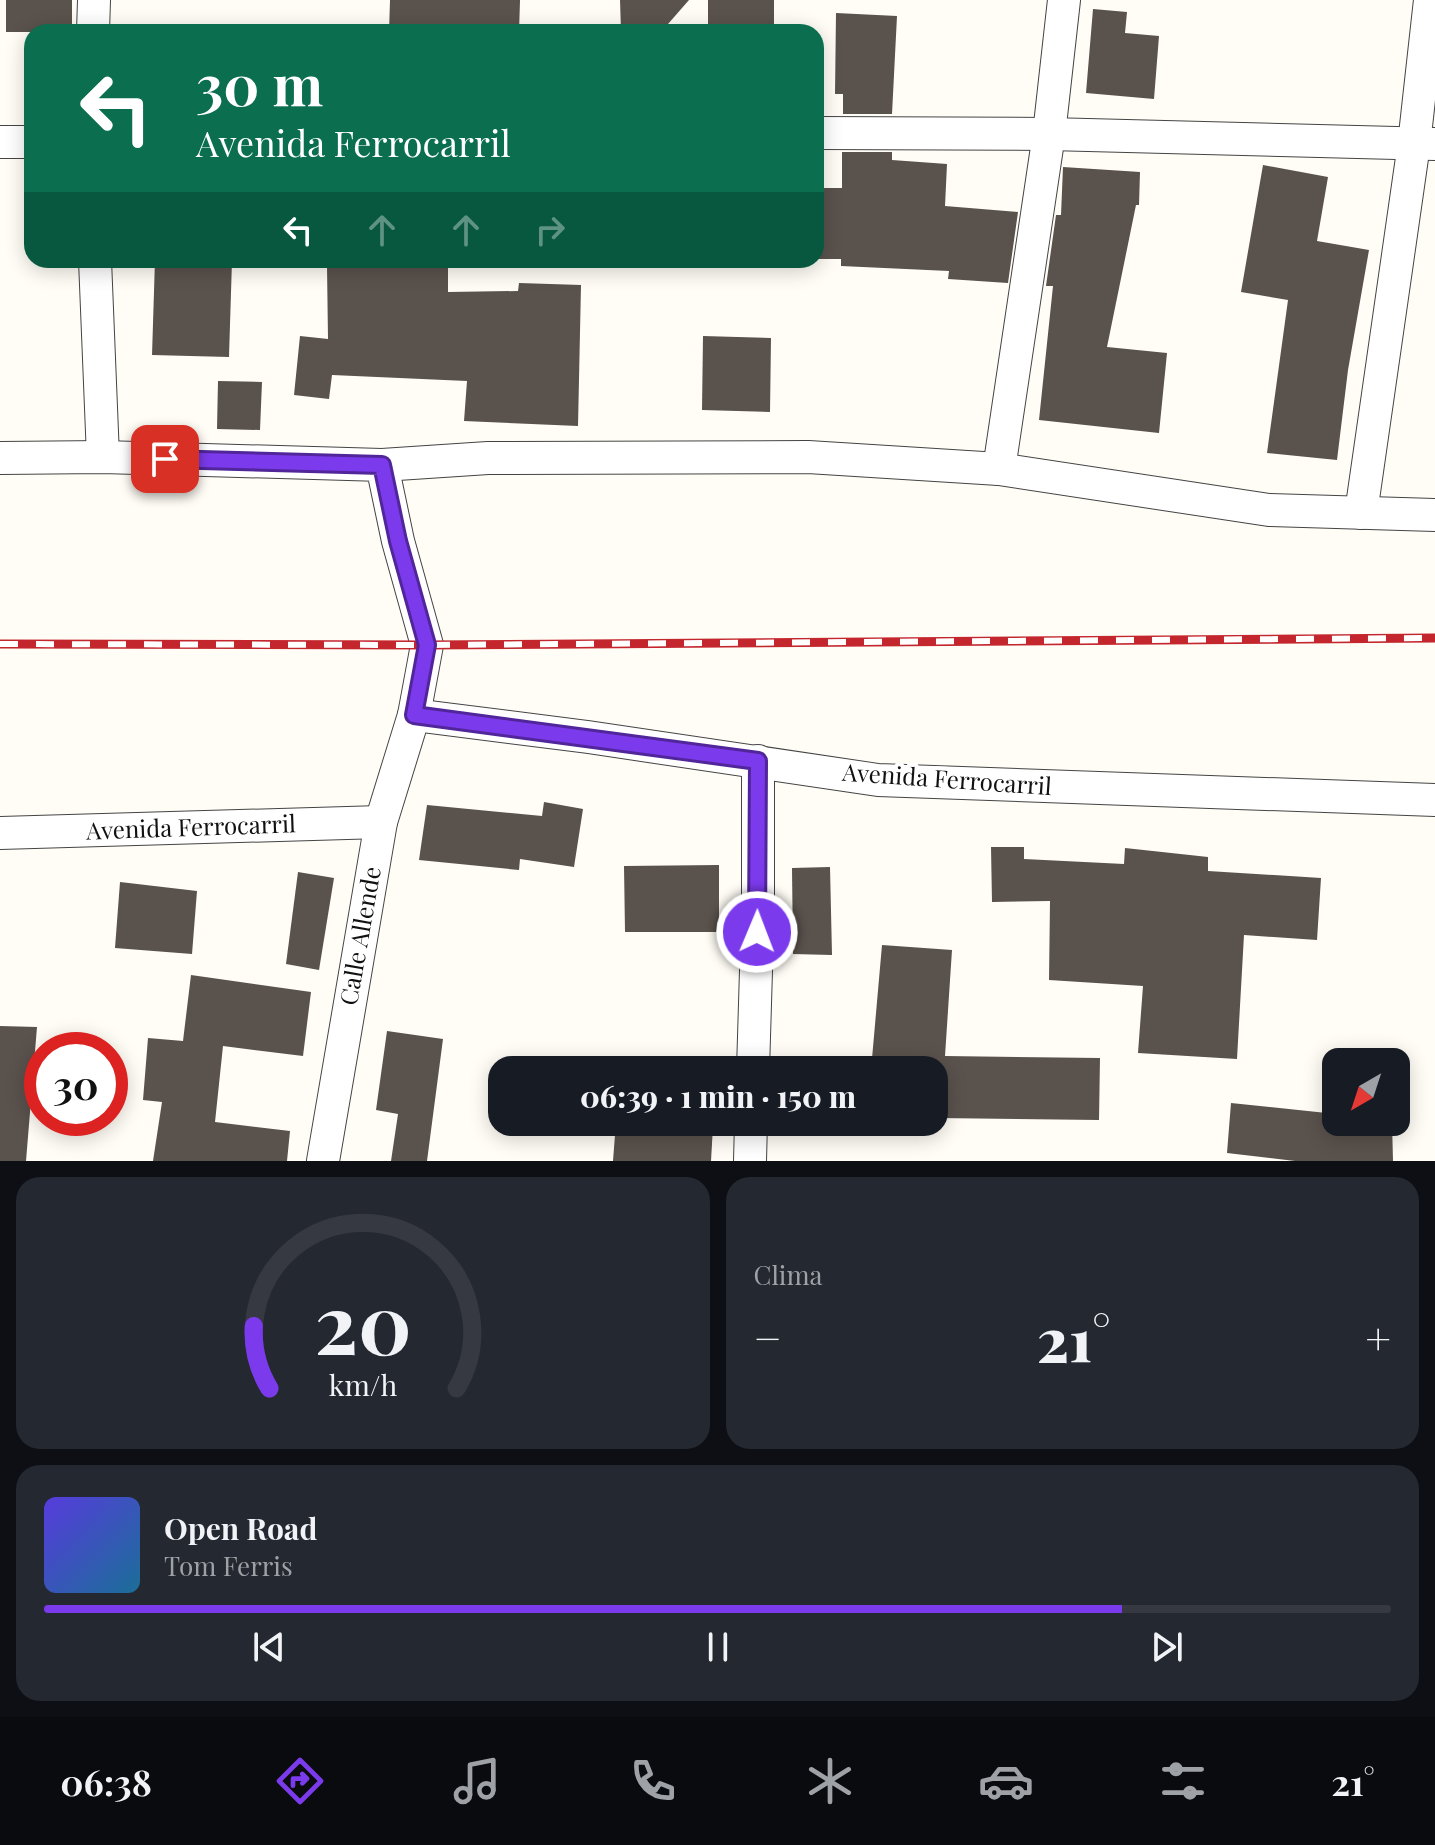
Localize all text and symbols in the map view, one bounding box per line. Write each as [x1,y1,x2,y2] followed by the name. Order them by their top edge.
[196,46,323,121] text: 30 m
[64,56,168,160] icon: left
[196,118,511,166] text: Avenida Ferrocarril
[276,208,320,252] icon: left
[360,208,404,252] icon: ahead
[444,208,488,252] icon: ahead
[528,208,572,252] icon: right
[131,425,199,493] pin
[143,437,187,481] icon: arrive
[840,755,1053,801] street label: Avenida Ferrocarril
[85,806,296,846] street label: Avenida Ferrocarril
[331,864,387,1008] street label: Calle Allende
[715,890,799,974] position arrow
[24,1032,128,1136] speed limit sign: 30
[1322,1048,1410,1136] north arrow
[1322,1048,1410,1136] map controls
[580,1076,856,1116] text: 06:39 · 1 min · 150 m
[754,1257,822,1292] text: Clima
[314,1265,411,1376] text: 20
[1037,1297,1110,1377] text: 21°
[754,1307,782,1366] text: −
[1365,1307,1391,1366] text: +
[328,1365,397,1403] text: km/h
[164,1508,317,1548] text: Open Road
[164,1548,293,1583] text: Tom Ferris
[247,1625,291,1669] icon: previous
[696,1625,740,1669] icon: pause
[1145,1625,1189,1669] icon: next
[272,1753,328,1809] icon: directions
[449,1753,505,1809] icon: music
[625,1753,681,1809] icon: phone
[802,1753,858,1809] icon: climate
[978,1753,1034,1809] icon: car
[1155,1753,1211,1809] icon: filters
[60,1757,152,1805] text: 06:38
[1331,1757,1375,1805] text: 21°

